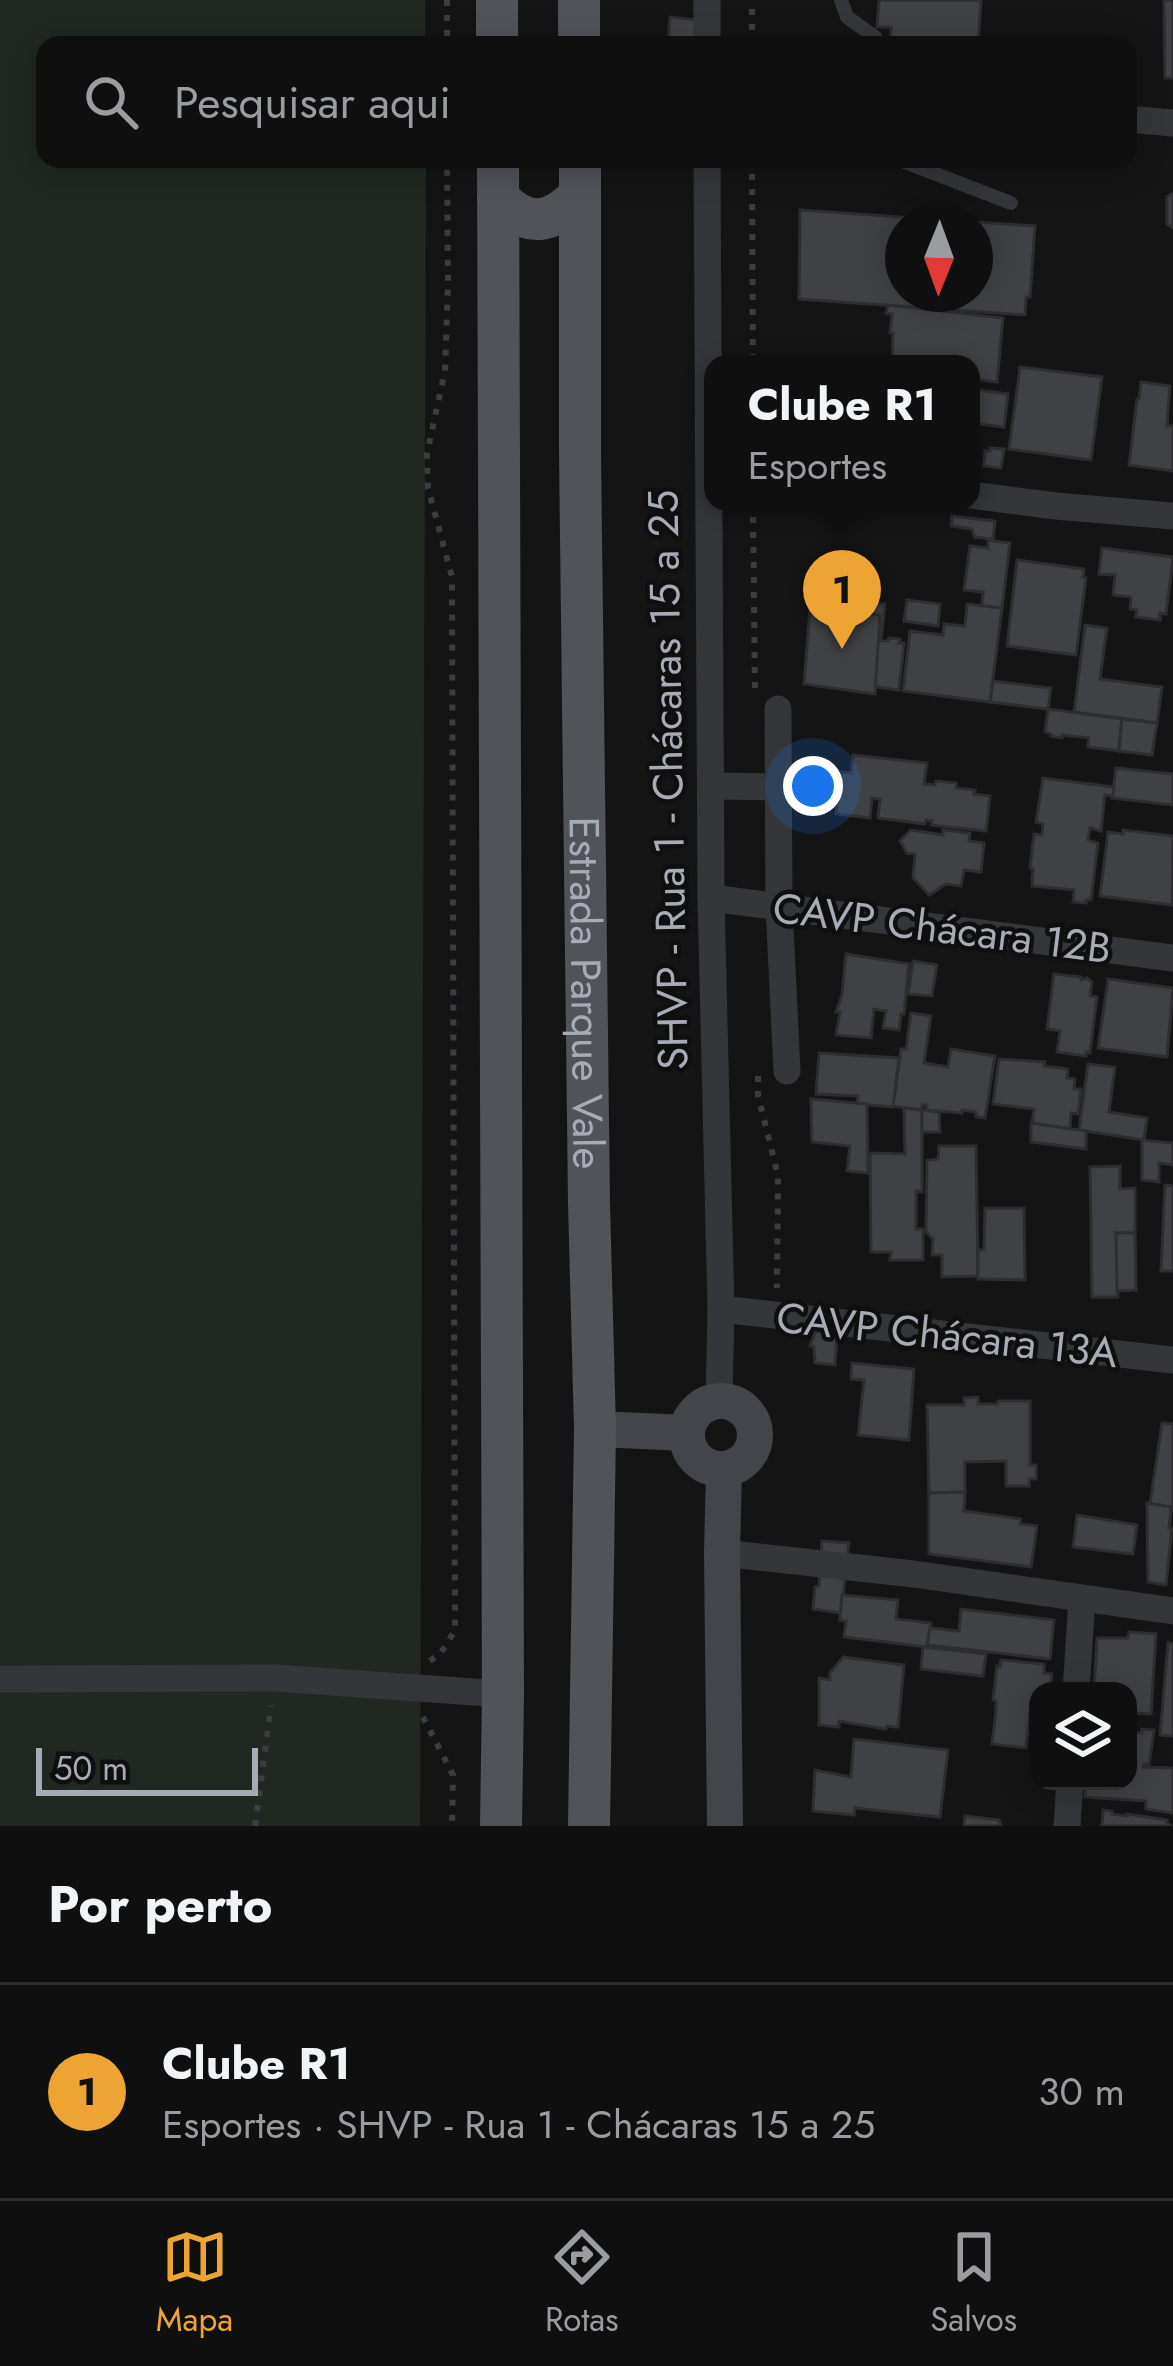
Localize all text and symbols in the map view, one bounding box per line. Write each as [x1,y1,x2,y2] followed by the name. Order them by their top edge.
[36,36,1137,168] search box
[78,69,144,135] icon: search
[174,70,451,135] text: Pesquisar aqui
[885,204,993,312] north arrow
[704,355,980,511] popup
[748,372,936,437] text: Clube R1
[748,437,887,494] text: Esportes
[632,489,704,1071] street label: SHVP - Rua 1 - Chácaras 15 a 25
[803,550,881,649] pin: 1
[783,756,843,816] your location
[554,816,619,1170] street label: Estrada Parque Vale
[770,877,1114,979] street label: CAVP Chácara 12B
[773,1287,1121,1383] street label: CAVP Chácara 13A
[1029,1682,1137,1790] map controls
[1029,1682,1137,1790] button: layers
[36,1742,258,1795] scale bar
[54,1745,128,1792] text: 50 m
[48,1867,273,1941] text: Por perto
[162,2031,351,2096] text: Clube R1
[77,2063,97,2120] text: 1
[1038,2063,1125,2120] text: 30 m
[162,2096,875,2153] text: Esportes · SHVP - Rua 1 - Chácaras 15 a 25
[156,2224,233,2343] tab: Mapa
[545,2224,618,2343] tab: Rotas
[930,2224,1017,2343] tab: Salvos

